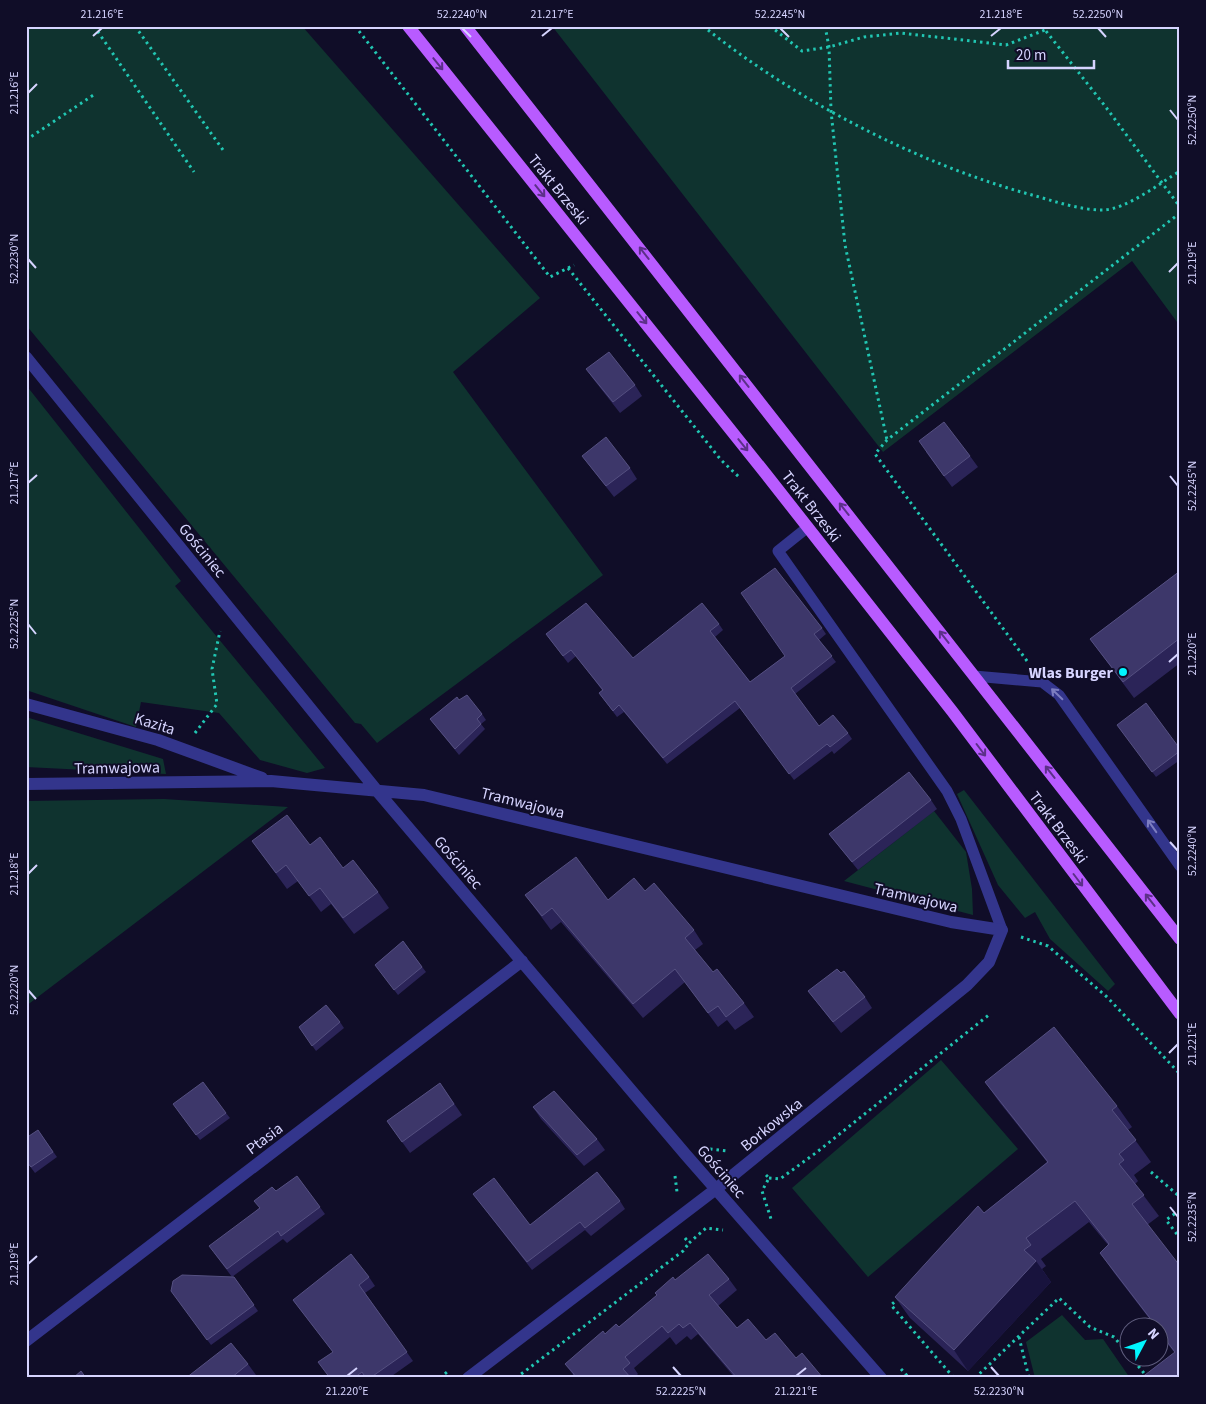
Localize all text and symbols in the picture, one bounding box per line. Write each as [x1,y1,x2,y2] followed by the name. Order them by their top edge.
[80,6,124,23] text: 21.216°E
[437,6,487,23] text: 52.2240°N
[530,6,574,23] text: 21.217°E
[755,6,805,23] text: 52.2245°N
[979,6,1023,23] text: 21.218°E
[1073,6,1123,23] text: 52.2250°N
[1008,38,1095,70] scale bar
[1016,45,1046,66] text: 20 m
[433,57,444,70] one-way arrow
[6,71,23,115] text: 21.216°E
[1184,95,1201,145] text: 52.2250°N
[523,150,594,230] street label: Trakt Brzeski
[535,184,546,197] one-way arrow
[6,234,23,284] text: 52.2230°N
[1184,241,1201,285] text: 21.219°E
[638,247,649,260] one-way arrow
[636,311,647,324] one-way arrow
[739,374,749,388] one-way arrow
[738,438,748,452] one-way arrow
[6,461,23,505] text: 21.217°E
[1184,461,1201,511] text: 52.2245°N
[776,466,846,547] street label: Trakt Brzeski
[839,502,849,516] one-way arrow
[173,519,231,583] street label: Gościniec
[6,599,23,649] text: 52.2225°N
[938,631,949,644] one-way arrow
[1184,632,1201,676] text: 21.220°E
[1029,662,1114,684] place label: Wlas Burger
[1117,666,1129,678] marker: Wlas Burger
[1051,688,1063,700] one-way arrow
[132,707,178,740] street label: Kazita
[976,743,986,757] one-way arrow
[74,756,160,780] street label: Tramwajowa
[1044,766,1055,779] one-way arrow
[479,782,567,824] street label: Tramwajowa
[1024,787,1093,868] street label: Trakt Brzeski
[1147,819,1157,833] one-way arrow
[1184,826,1201,876] text: 52.2240°N
[429,831,488,894] street label: Gościniec
[6,852,23,896] text: 21.218°E
[1073,873,1083,887] one-way arrow
[872,878,960,918] street label: Tramwajowa
[1144,894,1155,907] one-way arrow
[6,965,23,1015] text: 52.2220°N
[1184,1022,1201,1066] text: 21.221°E
[736,1093,807,1157] street label: Borkowska
[242,1118,288,1160] street label: Ptasia
[692,1140,751,1203] street label: Gościniec
[1184,1192,1201,1242] text: 52.2235°N
[6,1242,23,1286] text: 21.219°E
[1118,1316,1168,1366] north arrow
[1142,1324,1164,1344] text: N
[325,1383,369,1400] text: 21.220°E
[656,1383,706,1400] text: 52.2225°N
[774,1383,818,1400] text: 21.221°E
[974,1383,1024,1400] text: 52.2230°N

